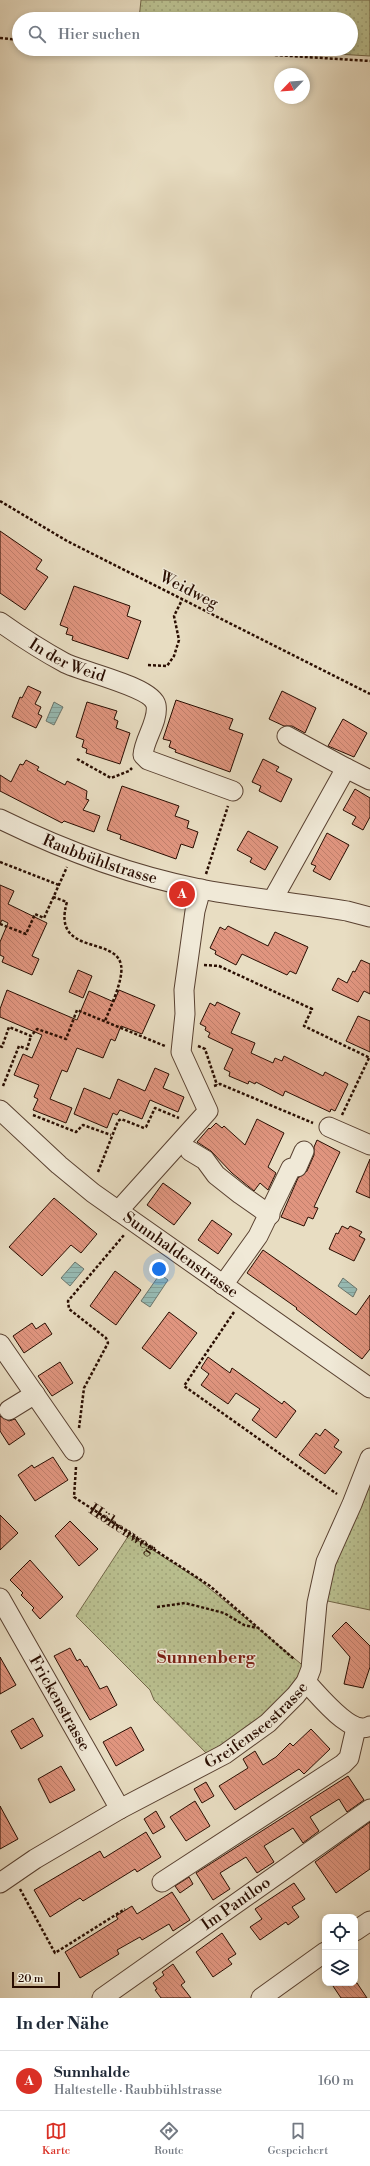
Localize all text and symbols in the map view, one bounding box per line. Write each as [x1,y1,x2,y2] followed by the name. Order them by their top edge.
[12,12,358,56] search box
[26,23,48,45] icon: search
[58,25,140,44] text: Hier suchen
[274,68,310,104] north arrow
[155,566,222,614] street label: Weidweg
[25,634,108,686] street label: In der Weid
[40,830,159,889] street label: Raubbühlstrasse
[169,879,195,909] pin: A
[119,1207,242,1302] street label: Sunnhaldenstrasse
[149,1259,169,1279] your location
[85,1499,160,1558] street label: Höhenweg
[157,1647,256,1669] district label: Sunnenberg
[25,1652,95,1755] street label: Frickenstrasse
[201,1678,312,1773] street label: Greifenseestrasse
[198,1872,274,1935] street label: Im Pantloo
[322,1914,358,1986] map controls
[322,1914,358,1950] button: locate
[322,1950,358,1986] button: layers
[12,1970,60,1989] scale bar
[18,1972,43,1986] text: 20 m
[16,2013,109,2035] text: In der Nähe
[54,2063,130,2082] text: Sunnhalde
[24,2073,34,2089] text: A
[318,2073,354,2089] text: 160 m
[54,2082,222,2098] text: Haltestelle · Raubbühlstrasse
[42,2120,70,2158] tab: Karte
[154,2120,184,2158] tab: Route
[267,2120,328,2158] tab: Gespeichert

